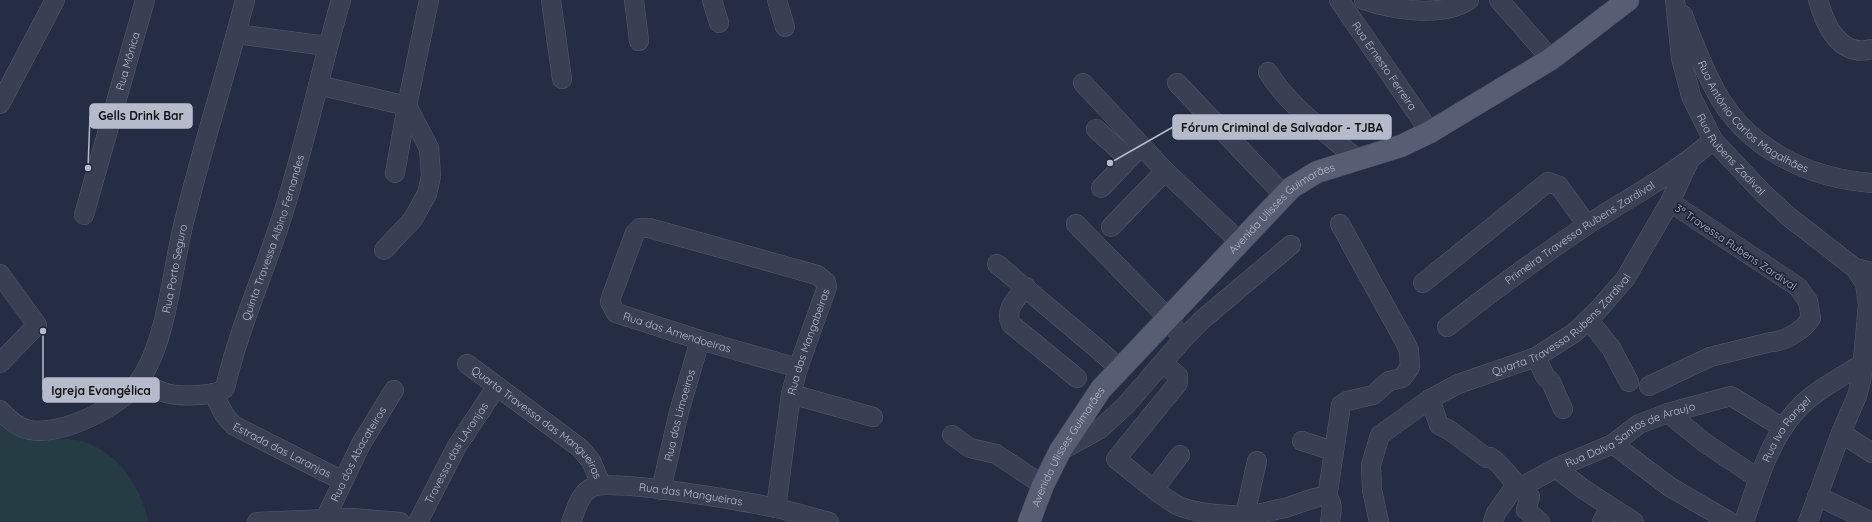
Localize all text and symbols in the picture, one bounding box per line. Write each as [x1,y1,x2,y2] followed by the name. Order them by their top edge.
[1349,19,1420,113] street label: Rua Ernesto Ferreira
[113,30,143,92] street label: Rua Mônica
[1695,58,1811,176] street label: Rua Antônio Carlos Magalhães
[90,104,192,128] callout: Gells Drink Bar
[98,108,184,123] text: Gells Drink Bar
[1694,111,1768,198] street label: Rua Rubens Zadival
[1173,115,1391,139] callout: Fórum Criminal de Salvador - TJBA
[1181,120,1383,135] text: Fórum Criminal de Salvador - TJBA
[239,153,307,323] street label: Quinta Travessa Albino Fernandes
[1226,160,1336,257] street label: Avenida Ulisses Guimarães
[1502,178,1657,287] street label: Primeira Travessa Rubens Zardival
[1672,201,1800,293] street label: 3ª Travessa Rubens Zardival
[159,222,190,314] street label: Rua Porto Seguro
[1490,271,1634,379] street label: Quarta Travessa Rubens Zardival
[784,287,833,397] street label: Rua das Mangabeiras
[621,309,733,356] street label: Rua das Amendoeiras
[469,363,605,481] street label: Quarta Travessa das Mangueiras
[661,368,698,462] street label: Rua dos Limoeiros
[43,378,159,402] callout: Igreja Evangélica
[51,383,151,398] text: Igreja Evangélica
[1028,384,1108,509] street label: Avenida Ulisses Guimarães
[1759,393,1813,464] street label: Rua Ivo Rangel
[1563,399,1697,470] street label: Rua Dalva Santos de Araujo
[422,400,491,506] street label: Travessa das LAranjas
[327,404,389,504] street label: Rua dos Abacateiros
[231,419,334,481] street label: Estrada das Laranjas
[638,480,744,509] street label: Rua das Mangueiras

